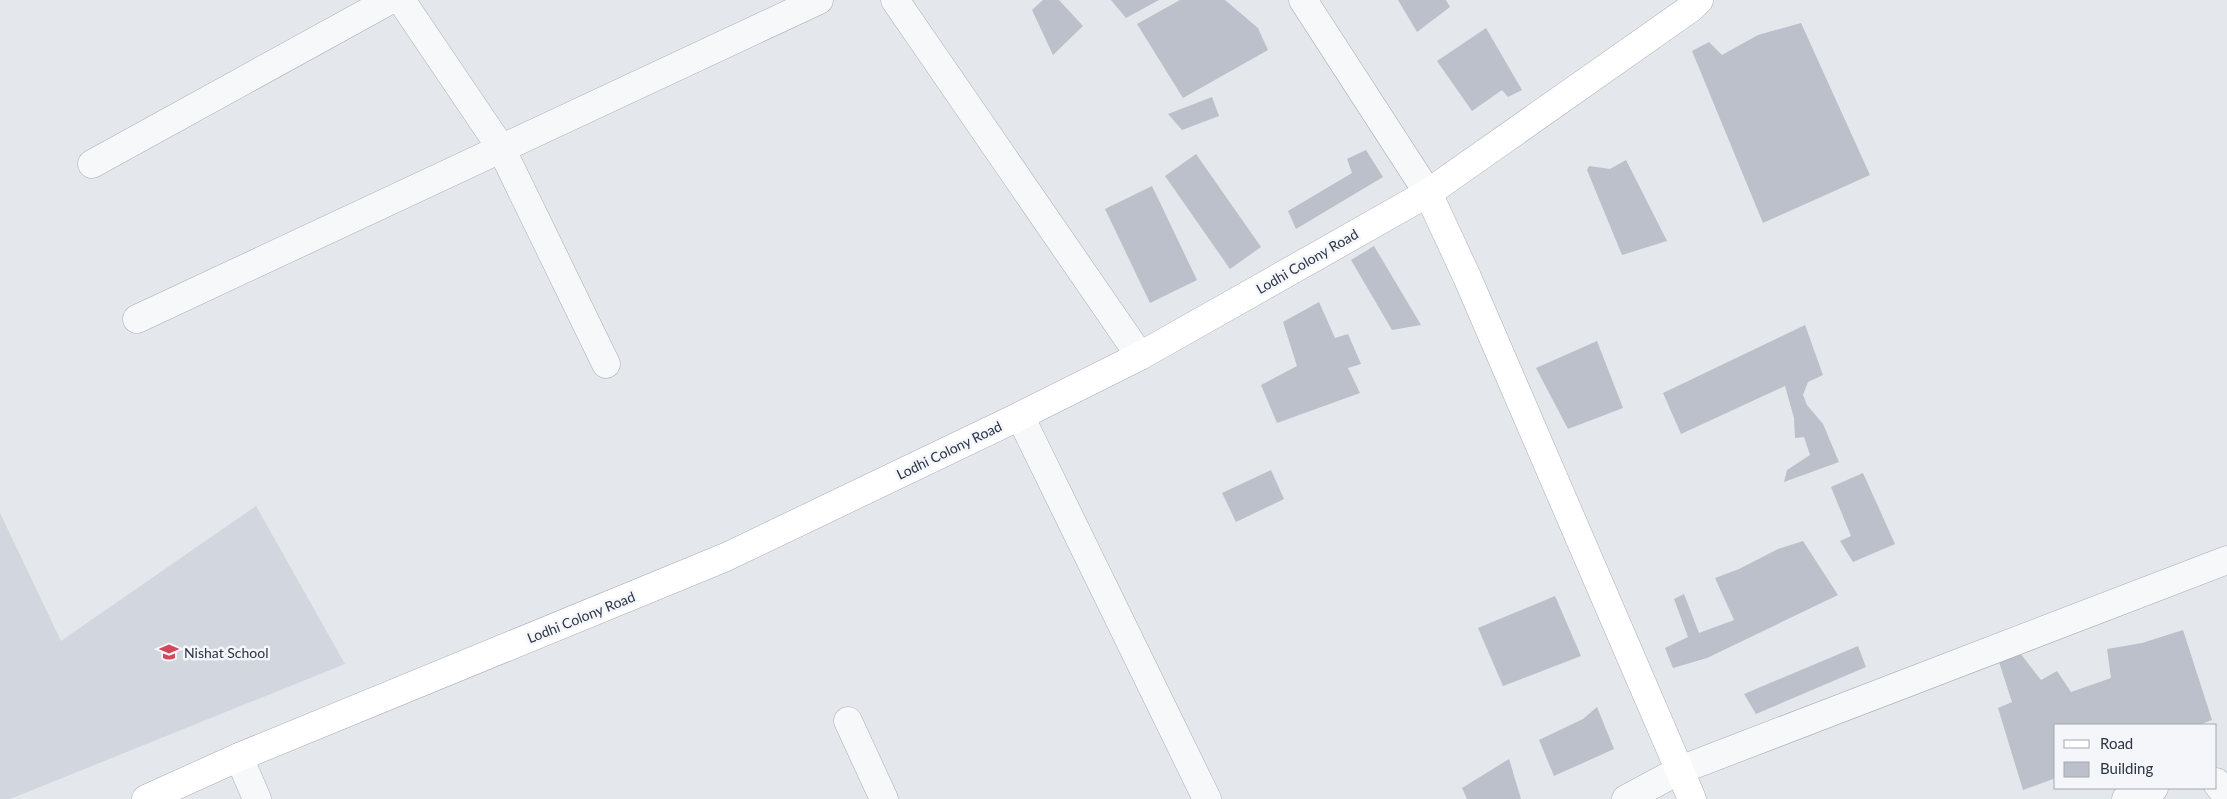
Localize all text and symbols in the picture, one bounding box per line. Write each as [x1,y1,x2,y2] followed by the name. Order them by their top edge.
[1253,225,1361,297] street label: Lodhi Colony Road
[894,417,1004,483] street label: Lodhi Colony Road
[525,588,637,646] street label: Lodhi Colony Road
[158,641,180,663] school or university icon: Nishat School
[184,644,269,661] place label: Nishat School
[2054,724,2217,789] legend
[2100,734,2133,752] text: Road
[2100,759,2153,777] text: Building

